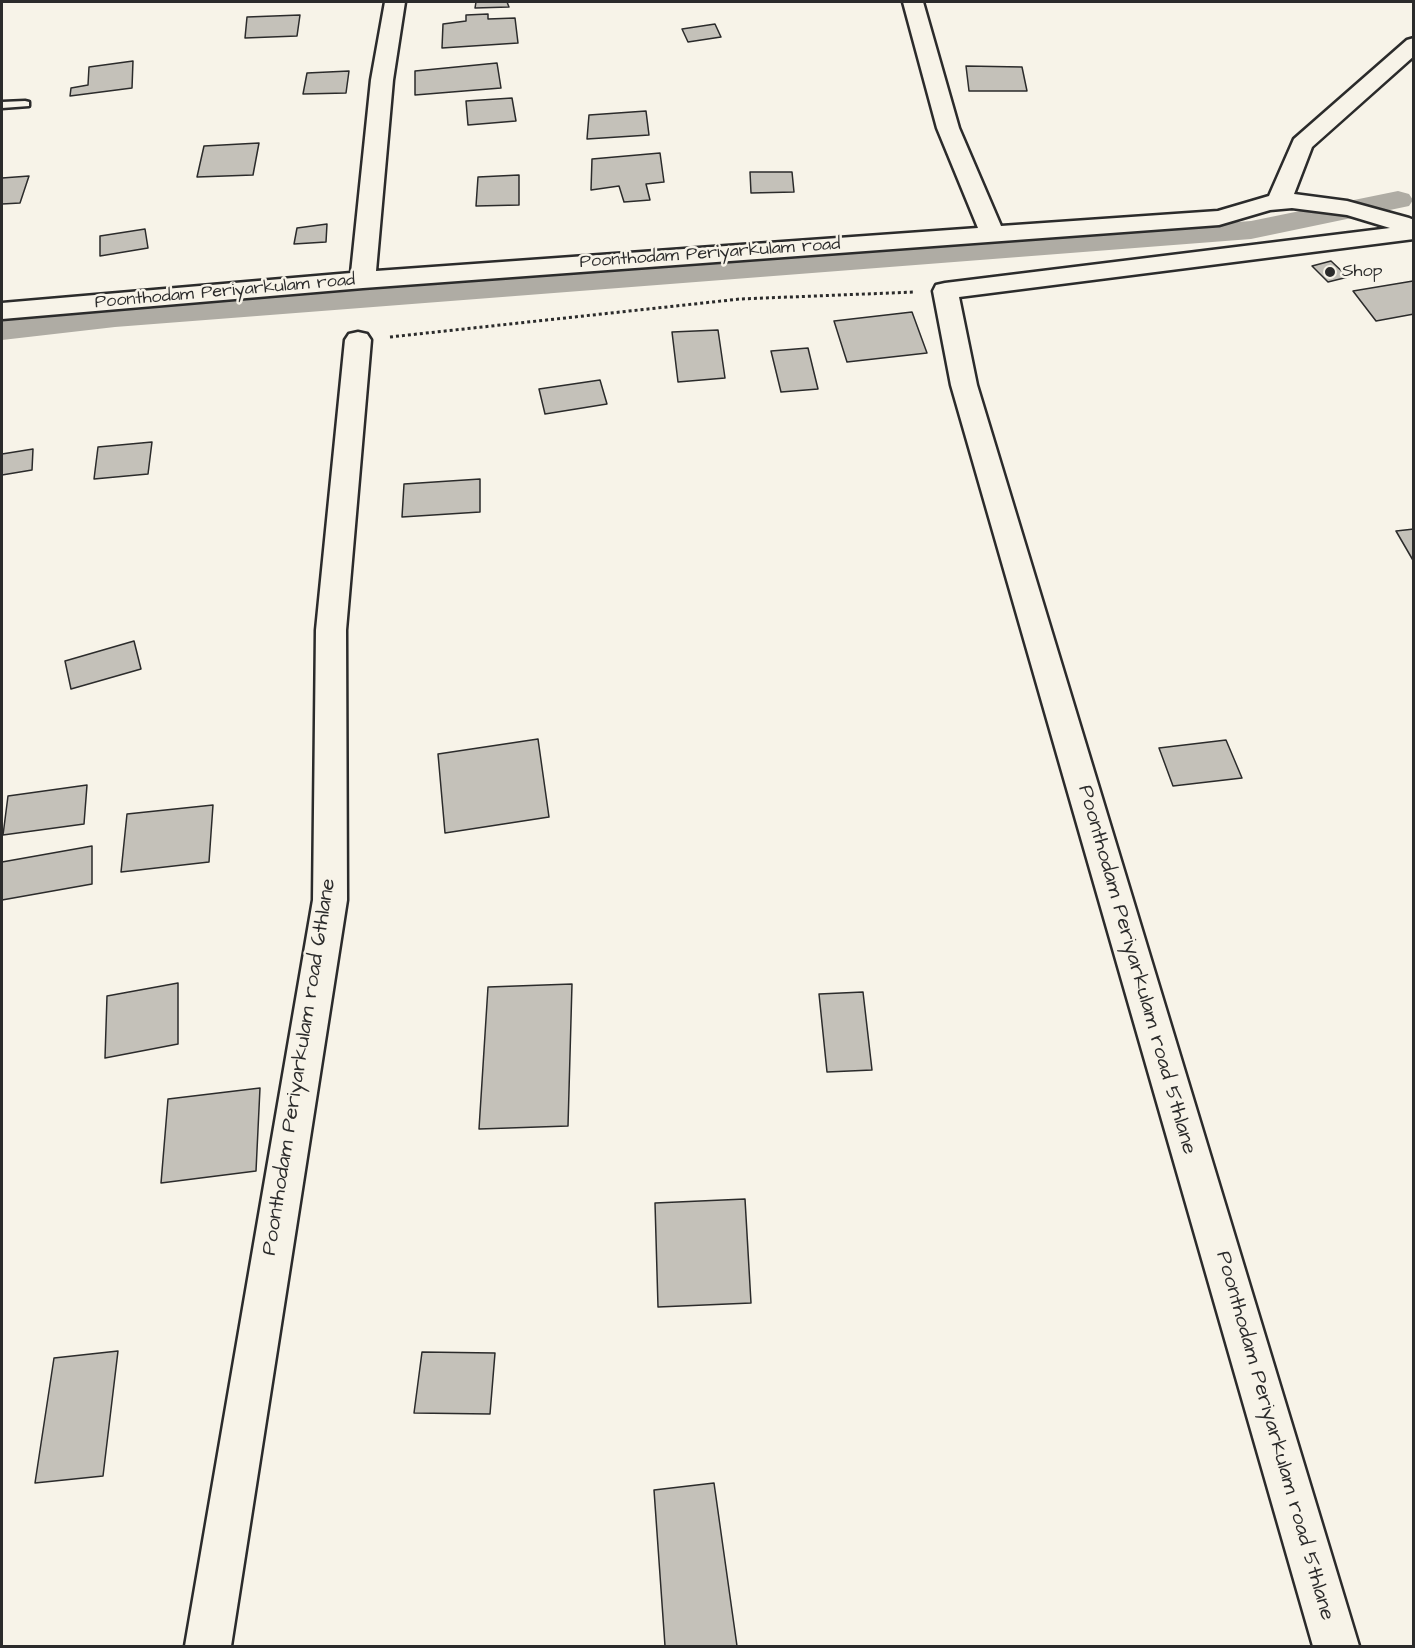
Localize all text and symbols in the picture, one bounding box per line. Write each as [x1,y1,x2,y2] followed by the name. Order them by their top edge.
[579,234,841,274] street label: Poonthodam Periyarkulam road
[1342,261,1383,283] place label: Shop
[1323,265,1337,279] marker: Shop
[94,270,356,314] street label: Poonthodam Periyarkulam road
[1071,782,1201,1158] street label: Poonthodam Periyarkulam road 5thlane
[258,877,342,1257] street label: Poonthodam Periyarkulam road 6thlane
[1209,1248,1339,1624] street label: Poonthodam Periyarkulam road 5thlane

